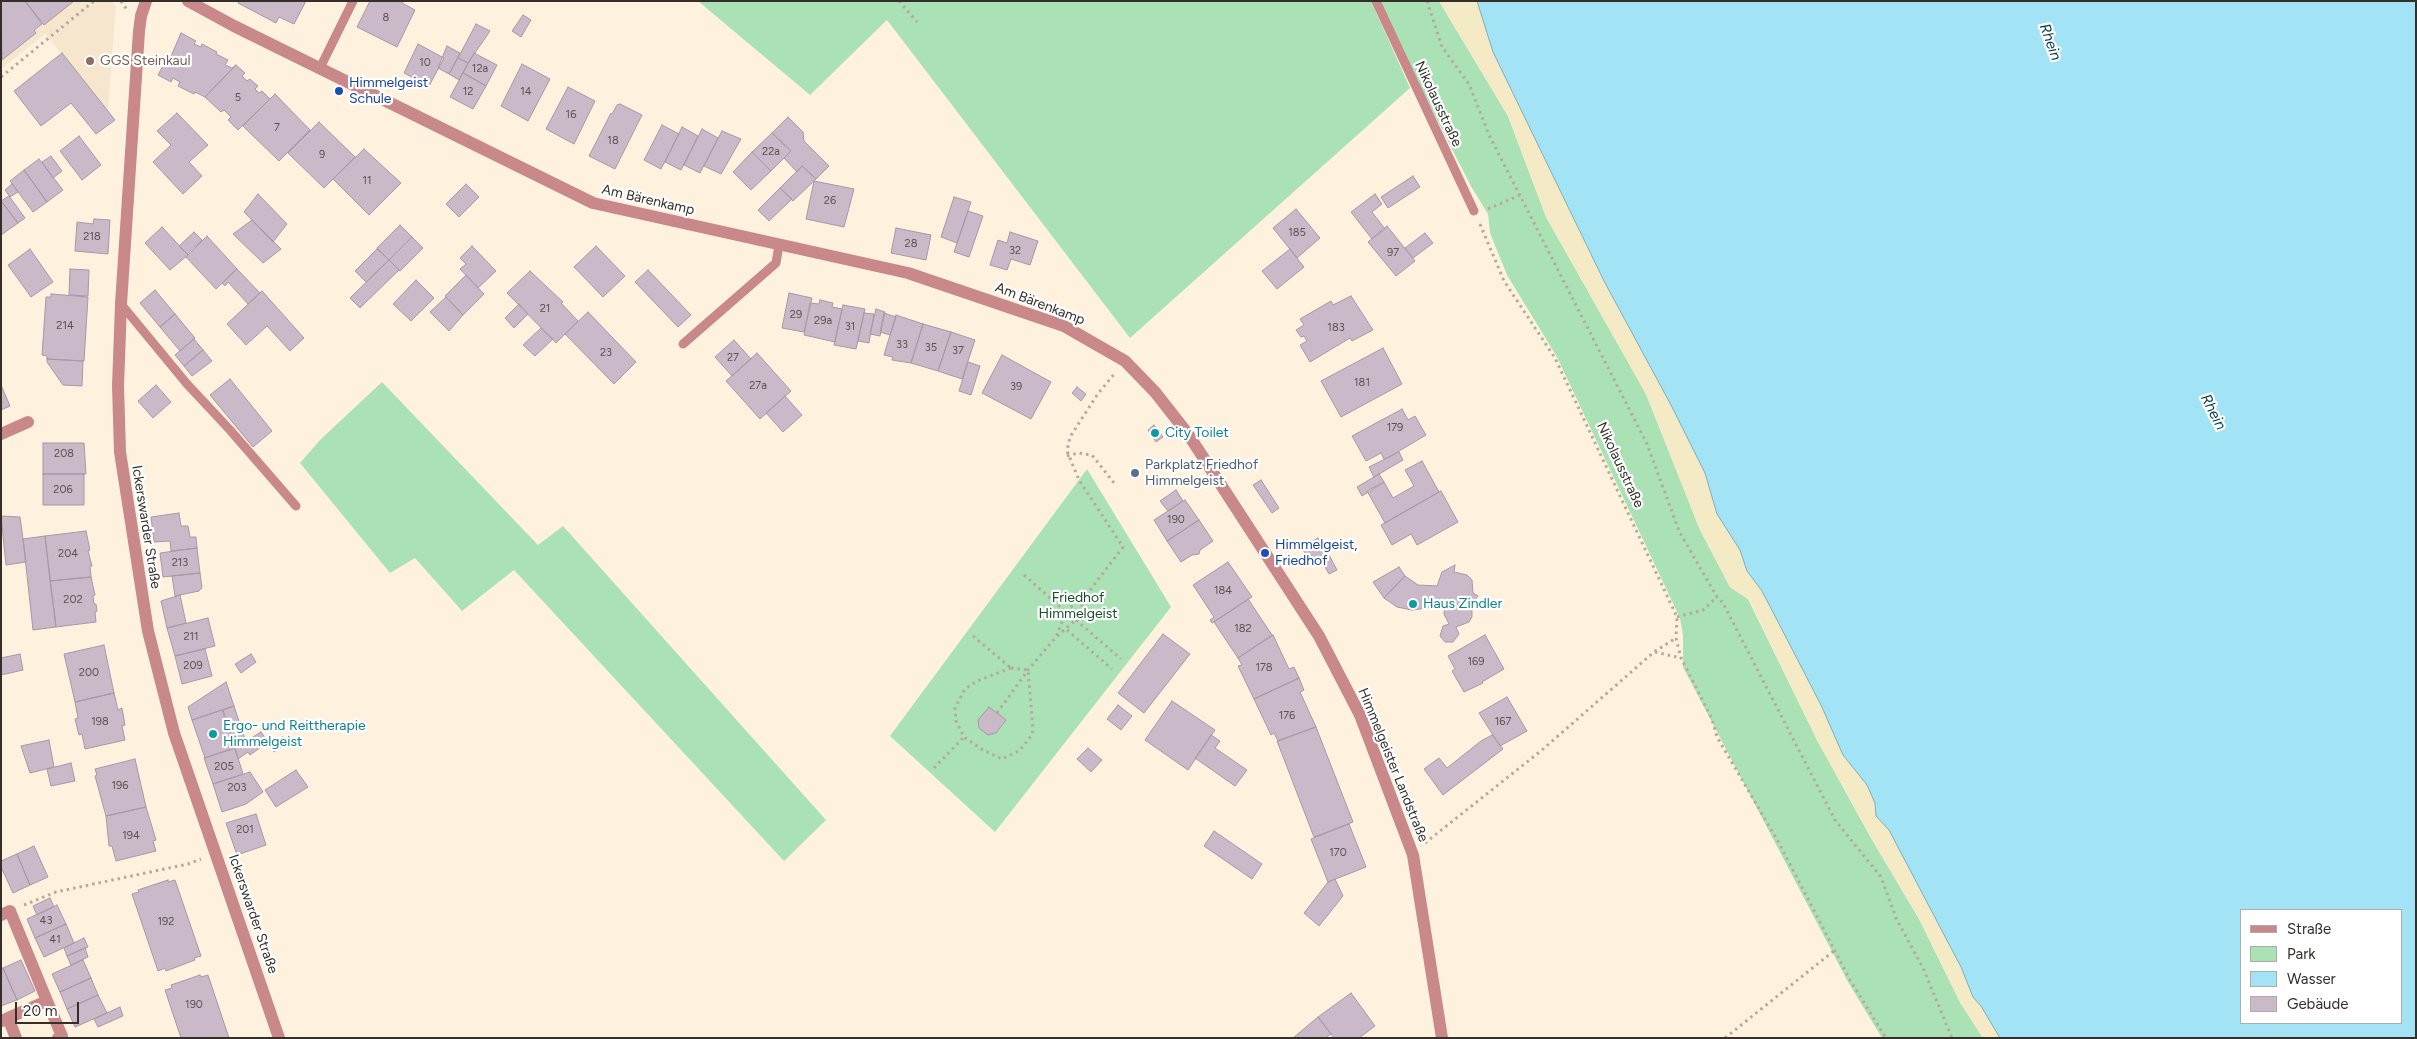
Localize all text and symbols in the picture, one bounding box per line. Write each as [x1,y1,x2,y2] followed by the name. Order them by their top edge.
[383,11,389,25] house number: 8
[2035,21,2065,63] water label: Rhein
[100,53,191,69] place label: GGS Steinkaul
[84,55,96,67] marker: GGS Steinkaul
[419,56,431,70] house number: 10
[1411,58,1465,150] street label: Nikolausstraße
[472,62,488,76] house number: 12a
[349,75,428,108] place label: Himmelgeist Schule
[333,85,345,97] marker: Himmelgeist Schule
[463,85,473,99] house number: 12
[520,85,532,99] house number: 14
[235,91,241,105] house number: 5
[566,108,576,122] house number: 16
[274,121,280,135] house number: 7
[607,134,619,148] house number: 18
[762,145,780,159] house number: 22a
[319,148,325,162] house number: 9
[362,174,372,188] house number: 11
[600,181,696,219] street label: Am Bärenkamp
[824,194,836,208] house number: 26
[1288,226,1306,240] house number: 185
[83,230,101,244] house number: 218
[905,237,917,251] house number: 28
[1009,244,1021,258] house number: 32
[1387,246,1399,260] house number: 97
[993,279,1087,329] street label: Am Bärenkamp
[540,302,550,316] house number: 21
[790,308,802,322] house number: 29
[814,314,832,328] house number: 29a
[56,319,74,333] house number: 214
[845,320,855,334] house number: 31
[1327,321,1345,335] house number: 183
[896,338,908,352] house number: 33
[925,341,937,355] house number: 35
[952,344,964,358] house number: 37
[600,346,612,360] house number: 23
[727,351,739,365] house number: 27
[1354,376,1370,390] house number: 181
[749,379,767,393] house number: 27a
[1010,380,1022,394] house number: 39
[2196,391,2230,433] water label: Rhein
[1593,419,1647,511] street label: Nikolausstraße
[1387,421,1403,435] house number: 179
[1165,425,1229,441] place label: City Toilet
[1149,427,1161,439] marker: City Toilet
[54,447,74,461] house number: 208
[1145,457,1258,490] place label: Parkplatz Friedhof Himmelgeist
[128,464,164,590] street label: Ickerswarder Straße
[1129,467,1141,479] marker: Parkplatz Friedhof Himmelgeist
[53,483,73,497] house number: 206
[1167,513,1185,527] house number: 190
[1275,537,1357,570] place label: Himmelgeist, Friedhof
[58,547,78,561] house number: 204
[1259,547,1271,559] marker: Himmelgeist, Friedhof
[172,556,188,570] house number: 213
[1214,584,1232,598] house number: 184
[1038,590,1118,622] park label: Friedhof Himmelgeist
[63,593,83,607] house number: 202
[1423,596,1502,612] place label: Haus Zindler
[1407,598,1419,610] marker: Haus Zindler
[1234,622,1252,636] house number: 182
[183,630,199,644] house number: 211
[1468,655,1484,669] house number: 169
[183,659,203,673] house number: 209
[1255,661,1273,675] house number: 178
[79,666,99,680] house number: 200
[1354,685,1432,845] street label: Himmelgeister Landstraße
[1279,709,1295,723] house number: 176
[91,715,109,729] house number: 198
[1495,715,1511,729] house number: 167
[223,718,366,750] place label: Ergo- und Reittherapie Himmelgeist
[207,728,219,740] marker: Ergo- und Reittherapie Himmelgeist
[214,760,234,774] house number: 205
[112,779,128,793] house number: 196
[227,781,247,795] house number: 203
[236,823,254,837] house number: 201
[122,829,140,843] house number: 194
[1329,846,1347,860] house number: 170
[225,852,281,976] street label: Ickerswarder Straße
[2240,909,2402,1024] legend
[40,914,52,928] house number: 43
[158,915,174,929] house number: 192
[2287,920,2331,938] text: Straße
[49,933,61,947] house number: 41
[2287,945,2316,963] text: Park
[2287,970,2336,988] text: Wasser
[18,992,81,1024] scale bar
[2287,995,2348,1013] text: Gebäude
[185,998,203,1012] house number: 190
[23,1002,57,1020] text: 20 m

